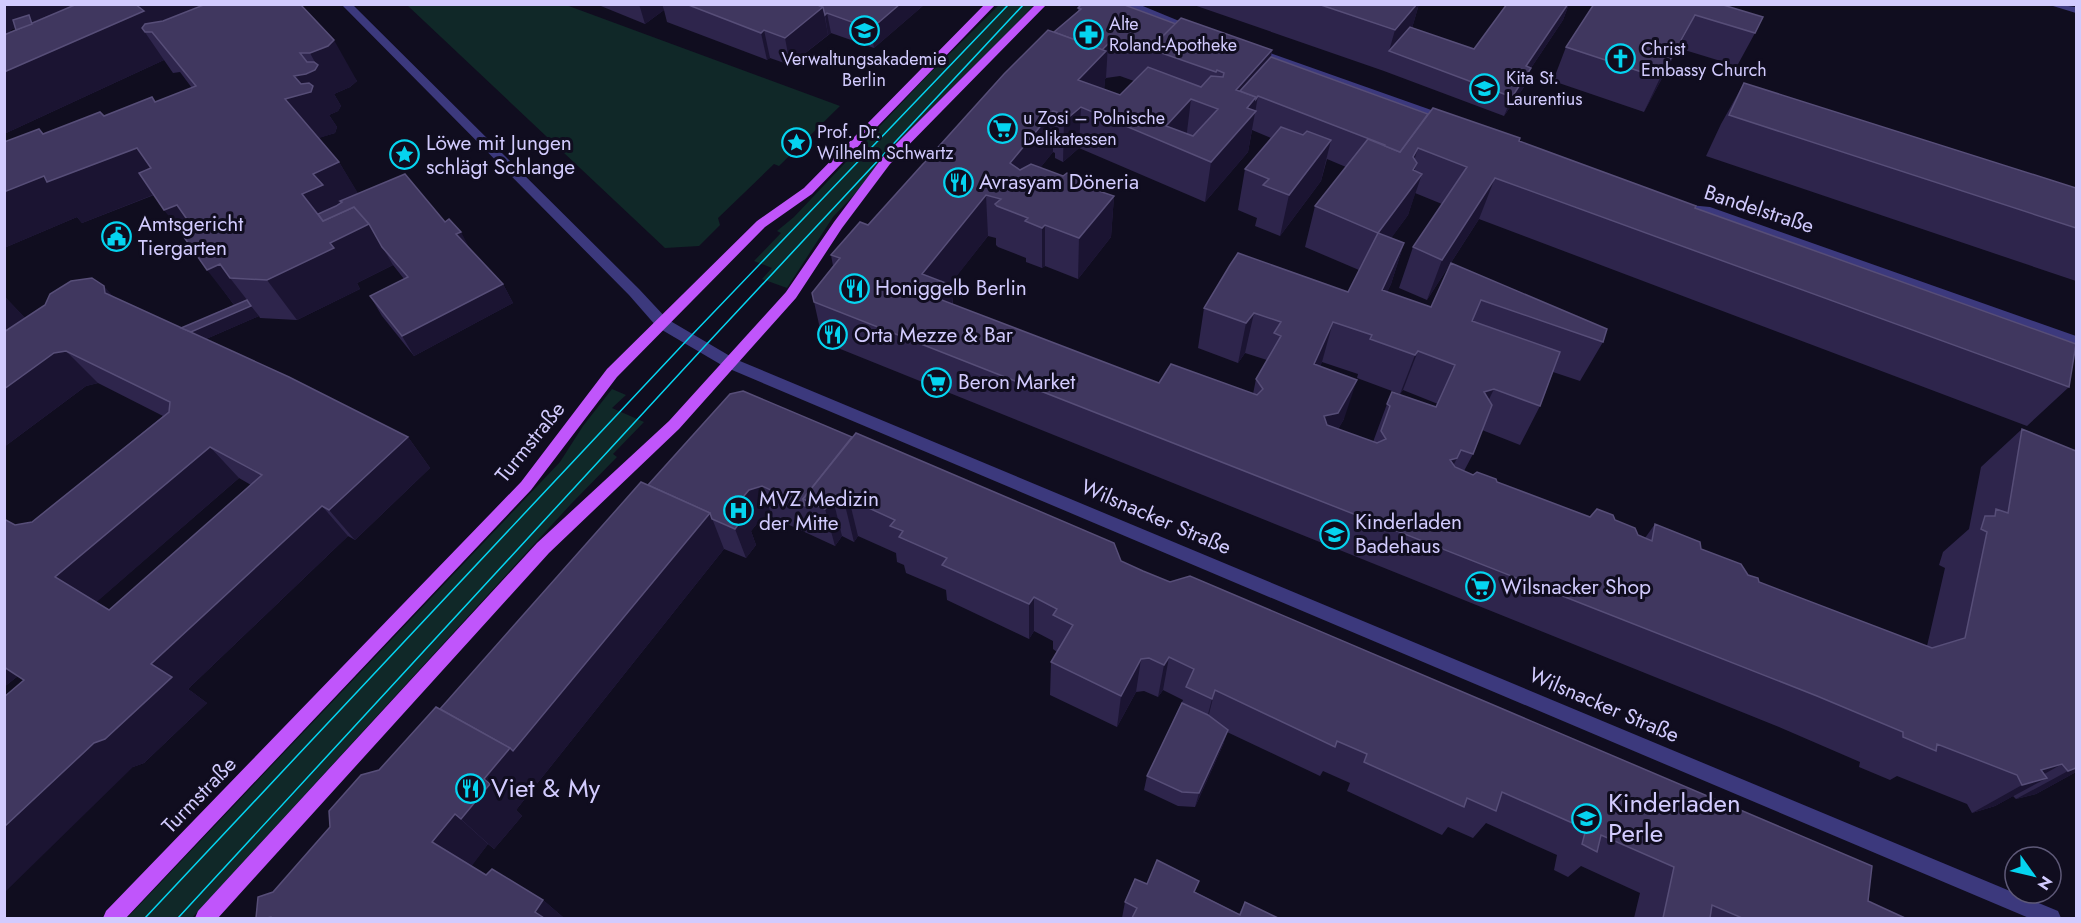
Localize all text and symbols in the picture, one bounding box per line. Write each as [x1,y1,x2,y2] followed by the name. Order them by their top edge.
[1109,11,1237,58] place label: Alte Roland-Apotheke
[848,14,880,46] school or university icon: Verwaltungsakademie Berlin
[1072,18,1104,50] pharmacy icon: Alte Roland-Apotheke
[1641,36,1767,83] place label: Christ Embassy Church
[1604,43,1636,75] church icon: Christ Embassy Church
[782,46,946,93] place label: Verwaltungsakademie Berlin
[1506,65,1583,112] place label: Kita St. Laurentius
[1469,72,1501,104] school or university icon: Kita St. Laurentius
[1023,105,1165,152] place label: u Zosi – Polnische Delikatessen
[986,112,1018,144] supermarket icon: u Zosi – Polnische Delikatessen
[817,119,954,166] place label: Prof. Dr. Wilhelm Schwartz
[780,126,812,158] place icon: Prof. Dr. Wilhelm Schwartz
[426,128,575,182] place label: Löwe mit Jungen schlägt Schlange
[389,139,421,171] place icon: Löwe mit Jungen schlägt Schlange
[942,166,974,198] restaurant icon: Avrasyam Döneria
[979,167,1139,197] place label: Avrasyam Döneria
[1700,177,1818,241] street label: Bandelstraße
[138,209,243,263] place label: Amtsgericht Tiergarten
[101,220,133,252] public building icon: Amtsgericht Tiergarten
[838,272,870,304] restaurant icon: Honiggelb Berlin
[875,273,1027,303] place label: Honiggelb Berlin
[817,319,849,351] restaurant icon: Orta Mezze & Bar
[854,320,1014,350] place label: Orta Mezze & Bar
[921,366,953,398] supermarket icon: Beron Market
[958,367,1075,397] place label: Beron Market
[488,395,572,489] street label: Turmstraße
[1076,472,1236,562] street label: Wilsnacker Straße
[759,484,879,538] place label: MVZ Medizin der Mitte
[722,495,754,527] hospital icon: MVZ Medizin der Mitte
[1355,507,1462,561] place label: Kinderladen Badehaus
[1318,518,1350,550] school or university icon: Kinderladen Badehaus
[1464,571,1496,603] supermarket icon: Wilsnacker Shop
[1501,572,1651,602] place label: Wilsnacker Shop
[1524,660,1684,750] street label: Wilsnacker Straße
[155,750,243,840] street label: Turmstraße
[491,769,601,807] place label: Viet & My
[454,772,486,804] restaurant icon: Viet & My
[1608,784,1741,852] place label: Kinderladen Perle
[1571,802,1603,834] school or university icon: Kinderladen Perle
[2003,845,2063,905] north arrow
[2032,871,2058,895] text: N

